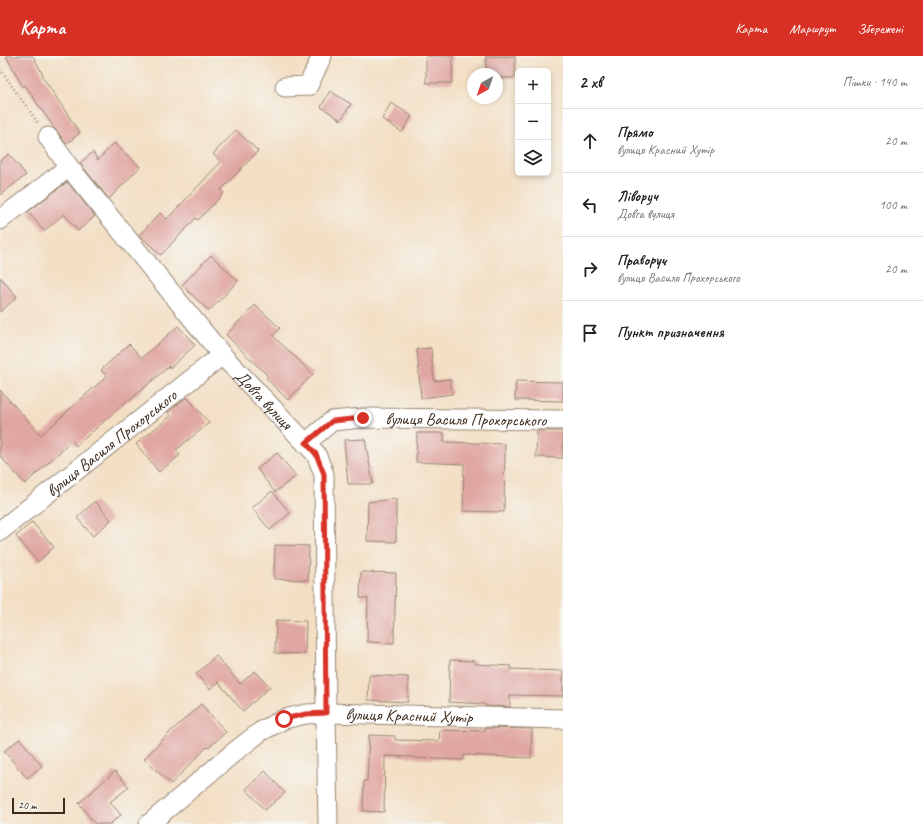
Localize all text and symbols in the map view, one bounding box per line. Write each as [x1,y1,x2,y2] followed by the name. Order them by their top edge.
[20,16,65,40] text: Карта
[735,20,767,37] text: Карта
[789,20,835,37] text: Маршрут
[857,20,903,37] text: Збережені
[467,68,503,104] north arrow
[515,68,551,176] map controls
[515,68,551,104] button: +
[579,72,602,93] text: 2 хв
[843,74,907,90] text: Пішки · 140 m
[515,104,551,140] button: −
[617,123,653,142] text: Прямо
[579,130,601,152] icon: ahead
[885,133,907,149] text: 20 m
[515,140,551,176] button: layers
[617,142,714,158] text: вулиця Красний Хутір
[617,187,658,206] text: Ліворуч
[579,194,601,216] icon: left
[879,197,907,213] text: 100 m
[617,206,674,222] text: Довга вулиця
[617,251,666,270] text: Праворуч
[579,258,601,280] icon: right
[885,261,907,277] text: 20 m
[617,270,740,286] text: вулиця Василя Прохорського
[579,322,601,344] icon: arrive
[617,323,724,342] text: Пункт призначення
[231,365,298,435] street label: Довга вулиця
[42,384,182,501] street label: вулиця Василя Прохорського
[385,408,547,430] street label: вулиця Василя Прохорського
[354,409,372,427] route end
[345,703,474,727] street label: вулиця Красний Хутір
[275,710,293,728] route start
[12,796,65,815] scale bar
[18,798,37,812] text: 20 m

